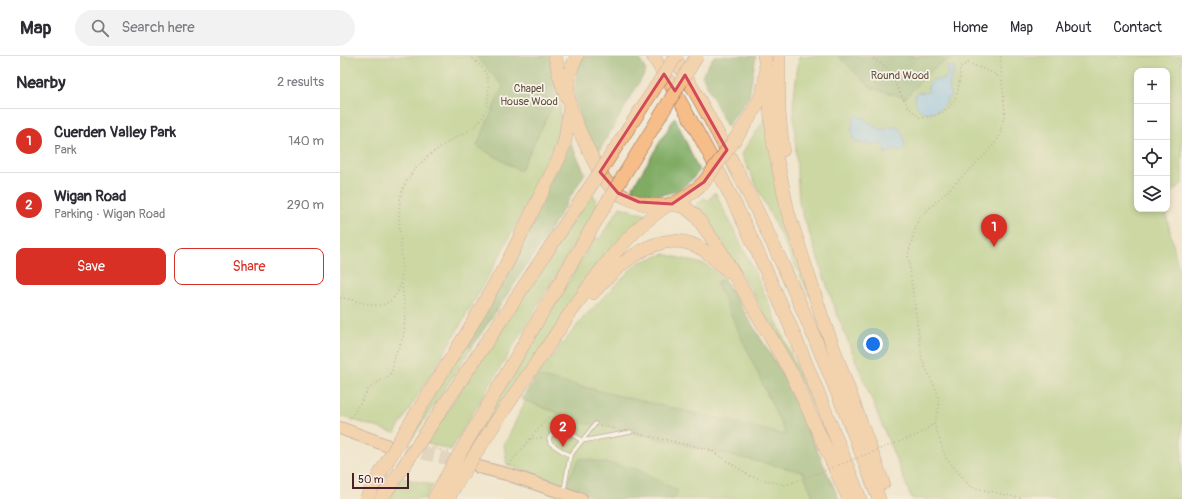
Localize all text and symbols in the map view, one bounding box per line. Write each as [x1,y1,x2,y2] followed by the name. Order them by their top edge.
[75,10,355,46] search box
[20,16,51,40] text: Map
[89,17,111,39] icon: search
[121,18,195,37] text: Search here
[953,19,988,36] text: Home
[1010,19,1033,36] text: Map
[1055,19,1091,36] text: About
[1113,19,1162,36] text: Contact
[1134,68,1170,212] map controls
[1134,68,1170,104] button: +
[871,69,929,82] park label: Round Wood
[16,72,65,93] text: Nearby
[277,74,324,90] text: 2 results
[500,82,558,108] park label: Chapel House Wood
[1134,104,1170,140] button: −
[54,123,176,142] text: Cuerden Valley Park
[26,133,32,149] text: 1
[288,133,324,149] text: 140 m
[1134,140,1170,176] button: locate
[54,142,77,158] text: Park
[1134,176,1170,212] button: layers
[54,187,126,206] text: Wigan Road
[25,197,33,213] text: 2
[287,197,324,213] text: 290 m
[54,206,165,222] text: Parking · Wigan Road
[981,214,1007,247] pin: 1
[16,248,166,285] button: Save
[174,248,324,285] button: Share
[863,334,883,354] your location
[550,414,576,447] pin: 2
[352,471,409,490] scale bar
[358,473,384,486] text: 50 m

